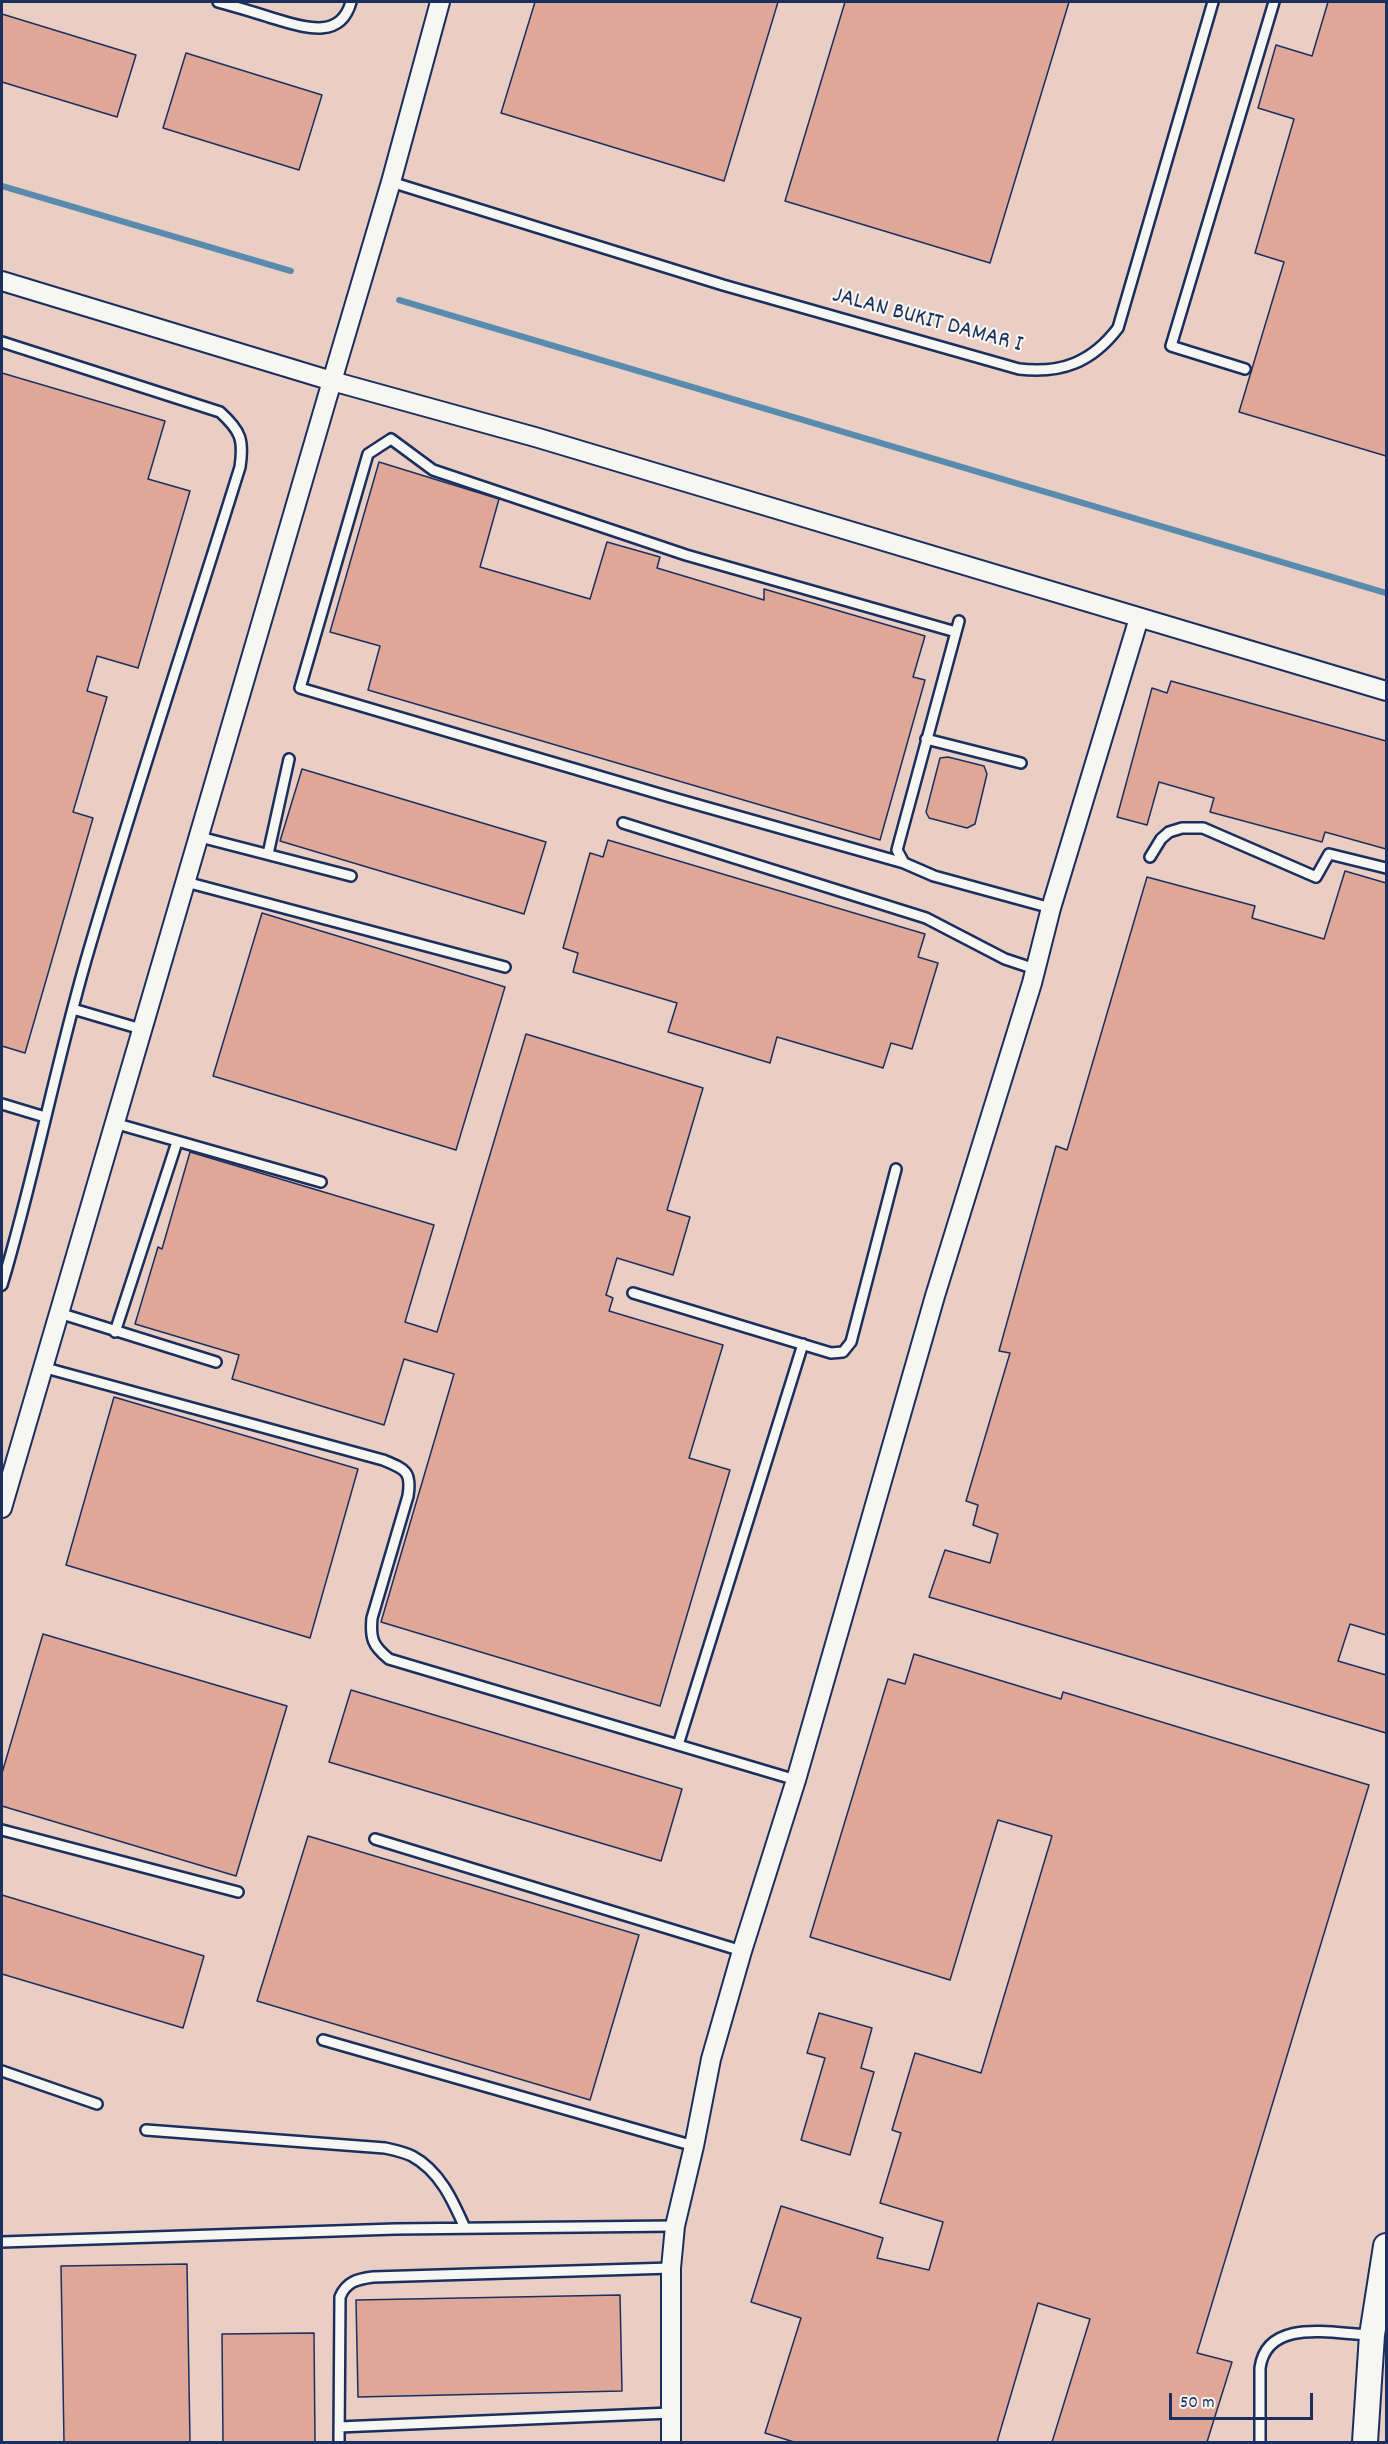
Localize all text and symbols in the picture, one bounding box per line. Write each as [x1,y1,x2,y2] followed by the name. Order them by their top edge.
[829,283,1025,361] street label: JALAN BUKIT DAMAR I
[1172,2381,1316,2419] scale bar
[1180,2391,1215,2416] text: 50 m

